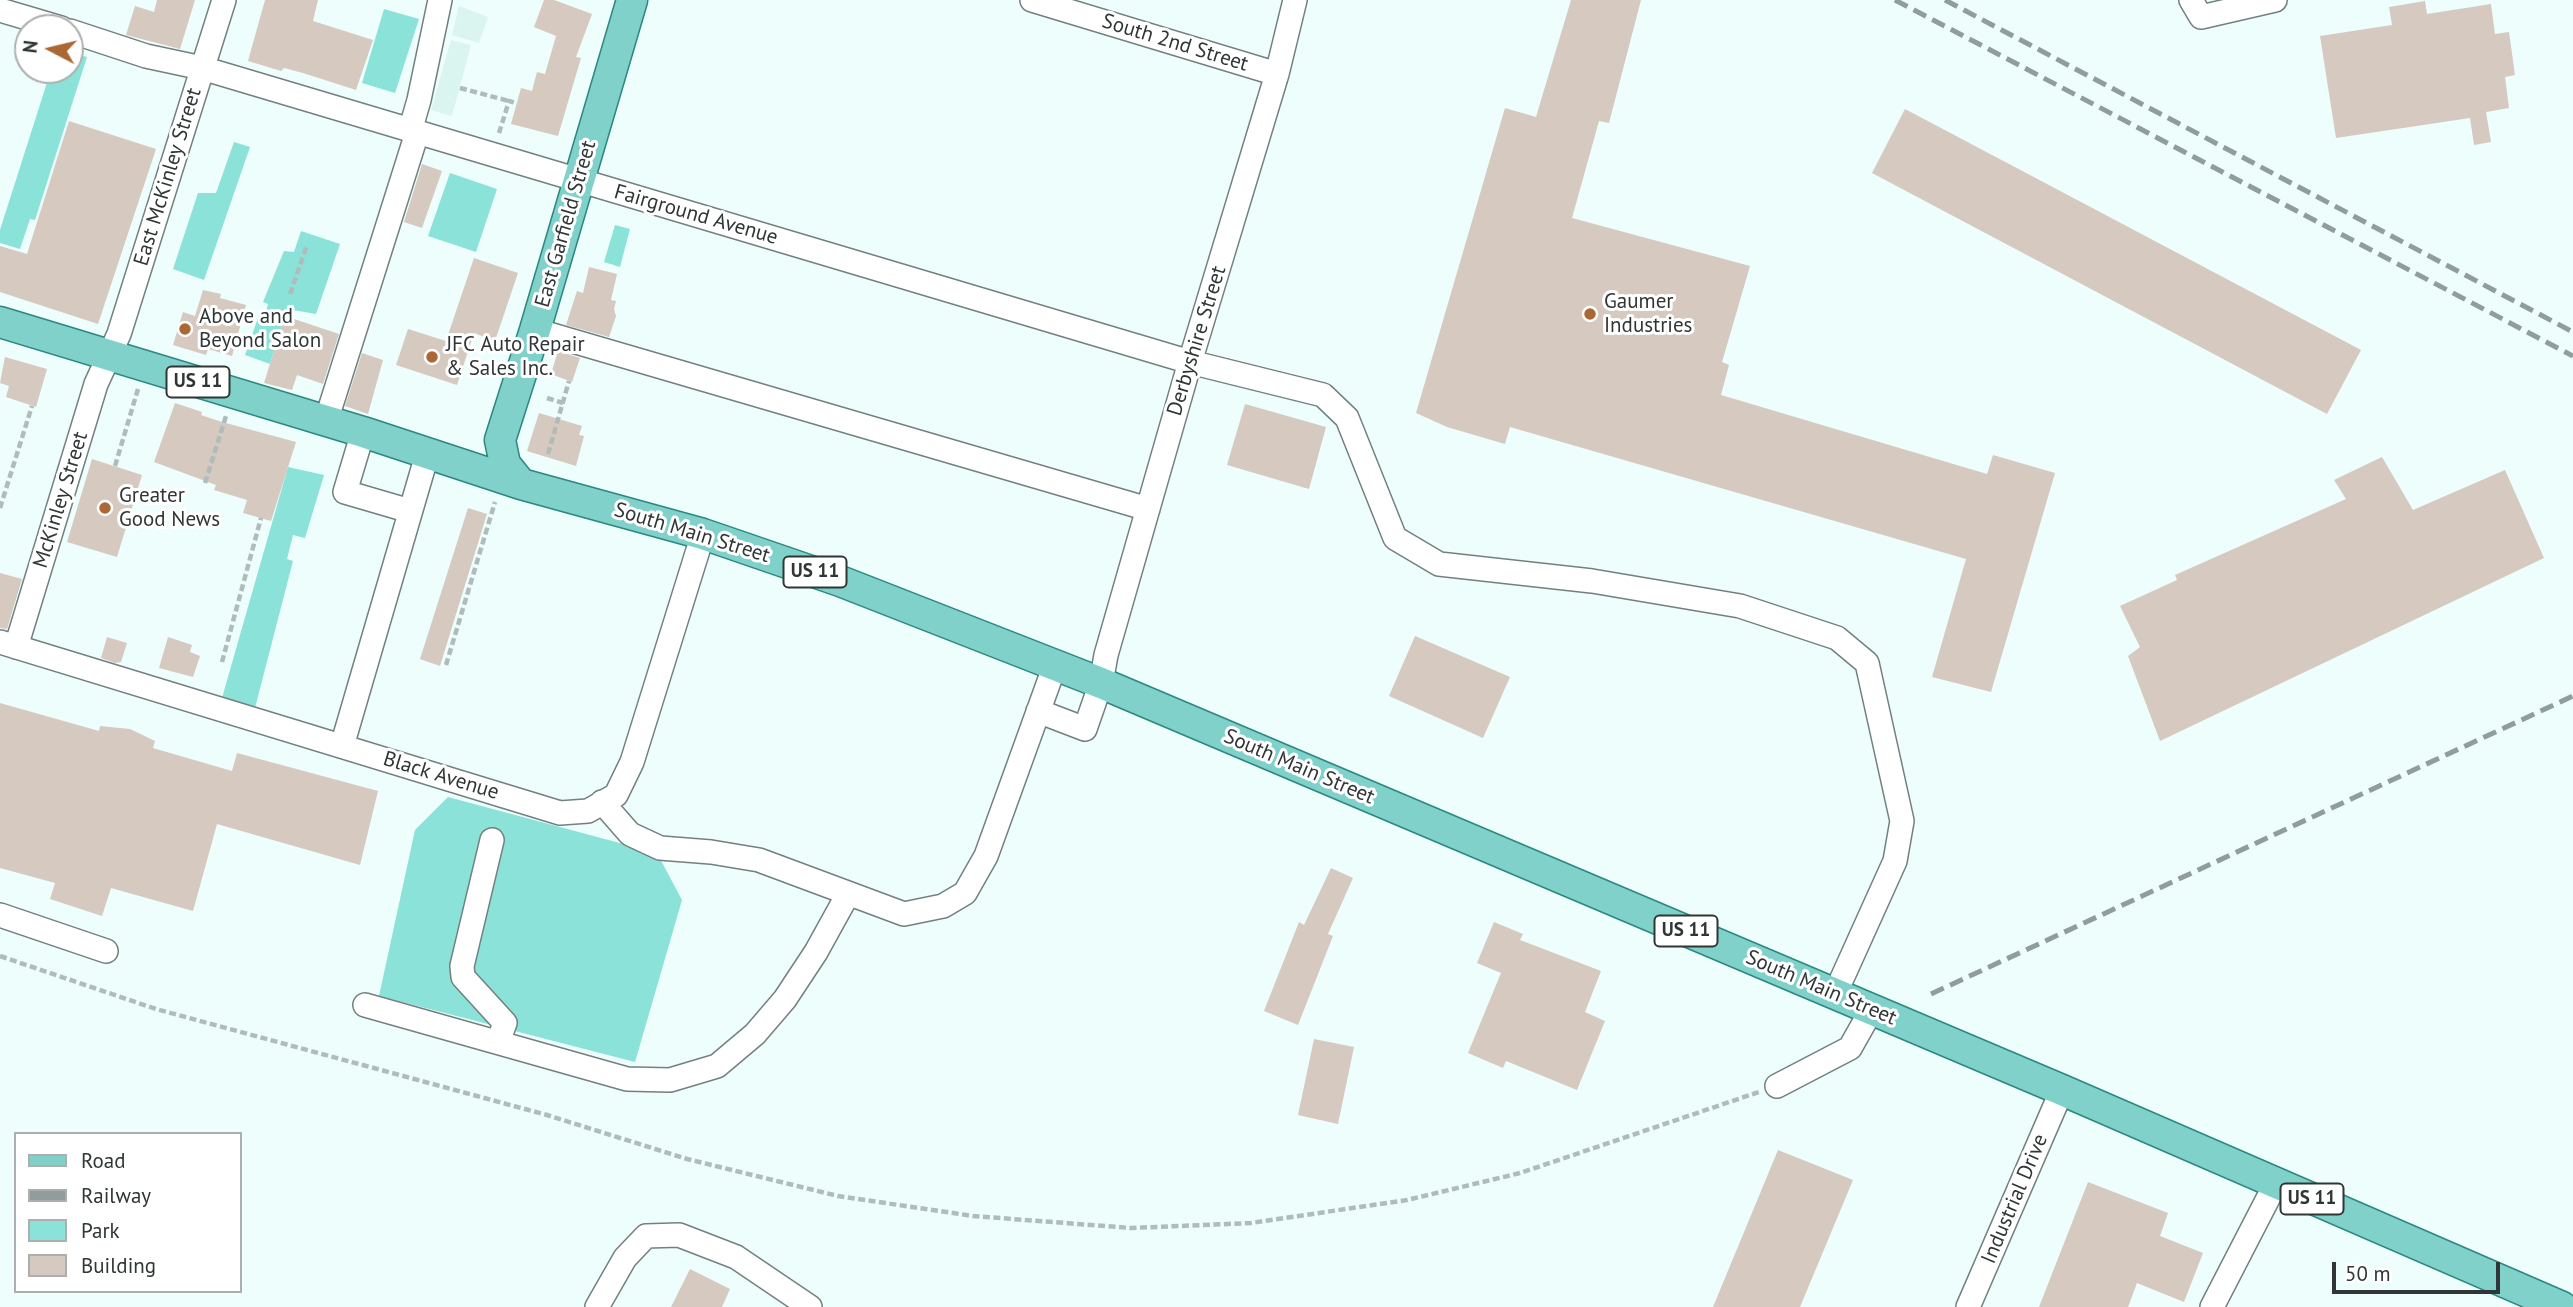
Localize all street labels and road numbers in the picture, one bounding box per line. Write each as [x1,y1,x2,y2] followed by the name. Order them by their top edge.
[1099,9,1251,77] street label: South 2nd Street
[129,85,207,269] street label: East McKinley Street
[530,138,602,310] street label: East Garfield Street
[611,180,781,250] street label: Fairground Avenue
[1162,263,1232,419] street label: Derbyshire Street
[166,366,230,398] road number: US 11
[28,429,94,571] street label: McKinley Street
[611,497,773,569] street label: South Main Street
[784,556,846,587] road number: US 11
[1220,724,1378,810] street label: South Main Street
[380,746,502,806] street label: Black Avenue
[1654,916,1718,946] road number: US 11
[1742,945,1900,1031] street label: South Main Street
[1976,1130,2054,1268] street label: Industrial Drive
[2280,1184,2344,1214] road number: US 11

